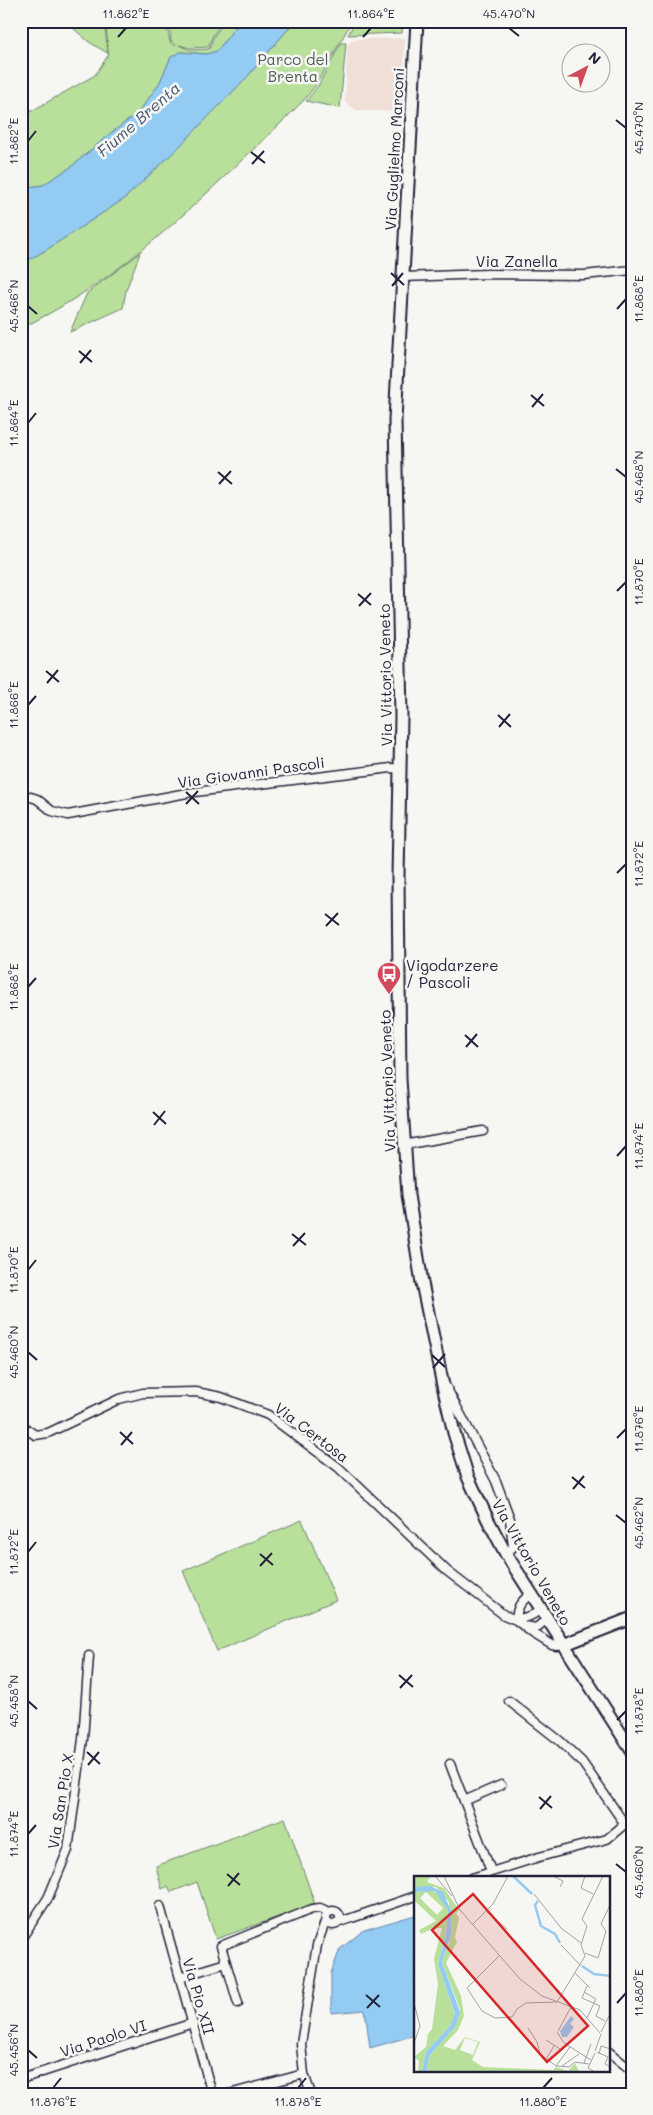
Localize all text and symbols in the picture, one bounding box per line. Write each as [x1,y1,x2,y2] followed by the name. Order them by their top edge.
[103,5,150,21] text: 11.862°E
[347,5,395,21] text: 11.864°E
[483,5,535,21] text: 45.470°N
[560,42,610,92] north arrow
[585,47,605,68] text: N
[257,49,329,86] park label: Parco del Brenta
[380,67,408,231] street label: Via Guglielmo Marconi
[92,77,184,161] water label: Fiume Brenta
[630,102,646,154] text: 45.470°N
[5,117,21,164] text: 11.862°E
[476,251,558,271] street label: Via Zanella
[630,275,646,323] text: 11.868°E
[5,280,21,332] text: 45.466°N
[5,399,21,447] text: 11.864°E
[630,451,646,503] text: 45.468°N
[630,558,646,606] text: 11.870°E
[374,603,396,746] street label: Via Vittorio Veneto
[5,681,21,729] text: 11.866°E
[176,752,326,792] street label: Via Giovanni Pascoli
[630,841,646,887] text: 11.872°E
[406,955,499,992] place label: Vigodarzere / Pascoli
[376,961,402,995] bus stop icon: Vigodarzere / Pascoli
[5,963,21,1011] text: 11.868°E
[375,1009,399,1153] street label: Via Vittorio Veneto
[630,1123,646,1169] text: 11.874°E
[5,1246,21,1294] text: 11.870°E
[5,1326,21,1378] text: 45.460°N
[271,1398,353,1466] street label: Via Certosa
[630,1405,646,1452] text: 11.876°E
[488,1495,576,1629] street label: Via Vittorio Veneto
[630,1497,646,1549] text: 45.462°N
[5,1529,21,1575] text: 11.872°E
[5,1675,21,1727] text: 45.458°N
[630,1687,646,1734] text: 11.878°E
[43,1752,77,1850] street label: Via San Pio X
[5,1811,21,1857] text: 11.874°E
[630,1846,646,1898] text: 45.460°N
[414,1876,610,2072] inset map
[179,1955,220,2037] street label: Via Pio XII
[630,1969,646,2017] text: 11.880°E
[57,2015,149,2061] street label: Via Paolo VI
[5,2024,21,2076] text: 45.456°N
[30,2093,77,2109] text: 11.876°E
[275,2093,322,2109] text: 11.878°E
[519,2093,567,2109] text: 11.880°E

